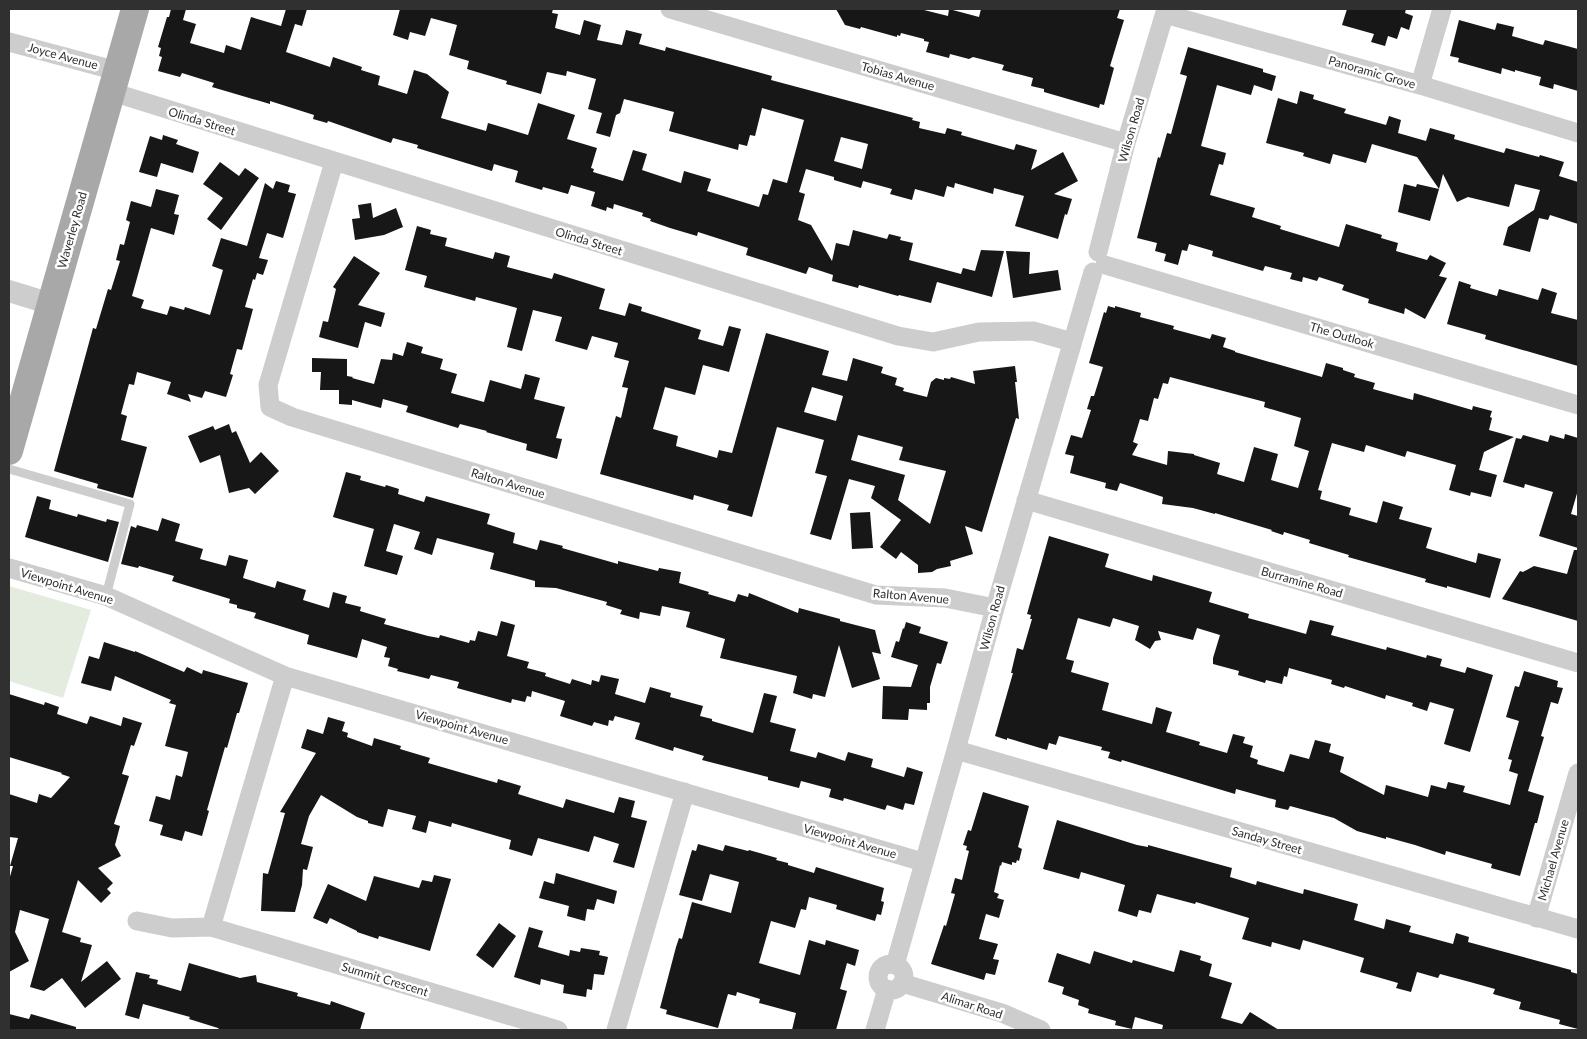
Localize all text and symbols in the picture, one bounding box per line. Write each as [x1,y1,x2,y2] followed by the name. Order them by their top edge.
[26,39,100,73] street label: Joyce Avenue
[1327,52,1417,92] street label: Panoramic Grove
[860,58,936,94] street label: Tobias Avenue
[1115,96,1147,164] street label: Wilson Road
[167,104,238,138] street label: Olinda Street
[54,190,90,270] street label: Waverley Road
[554,224,625,258] street label: Olinda Street
[1308,319,1377,352] street label: The Outlook
[469,465,547,501] street label: Ralton Avenue
[1259,563,1345,601] street label: Burramine Road
[19,565,115,607] street label: Viewpoint Avenue
[976,584,1008,652] street label: Wilson Road
[872,585,950,607] street label: Ralton Avenue
[414,706,510,748] street label: Viewpoint Avenue
[1534,818,1572,902] street label: Michael Avenue
[802,820,898,862] street label: Viewpoint Avenue
[1230,823,1304,857] street label: Sanday Street
[340,959,431,999] street label: Summit Crescent
[940,988,1004,1022] street label: Alimar Road

